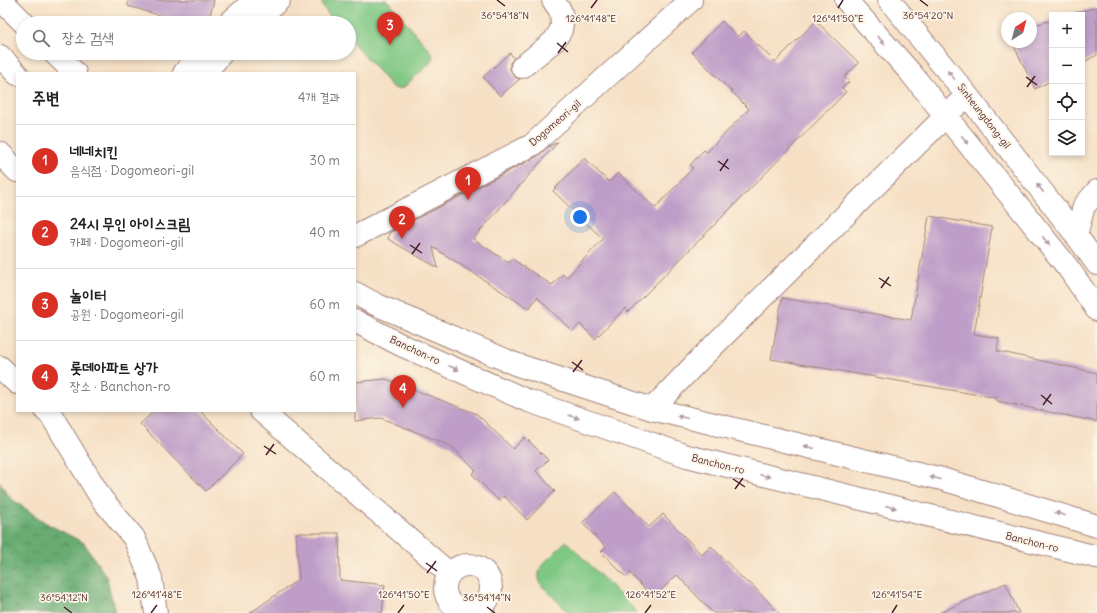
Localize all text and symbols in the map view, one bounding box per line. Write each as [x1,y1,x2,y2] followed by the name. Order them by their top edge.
[481,9,529,22] text: 36°54'18"N
[903,9,953,22] text: 36°54'20"N
[377,12,403,45] pin: 3
[566,12,616,25] text: 126°41'48"E
[812,12,864,25] text: 126°41'50"E
[1001,12,1037,48] north arrow
[1049,12,1085,156] map controls
[1049,12,1085,48] button: +
[16,16,356,60] search box
[30,27,52,49] icon: search
[62,28,114,47] text: 장소 검색
[877,34,886,45] one-way arrow
[1049,48,1085,84] button: −
[947,70,955,80] one-way arrow
[955,81,1013,151] street label: Sinheungdong-gil
[1049,84,1085,120] button: locate
[32,87,59,109] text: 주변
[298,89,340,106] text: 4개 결과
[526,97,584,149] street label: Dogomeori-gil
[1049,120,1085,156] button: layers
[960,134,969,145] one-way arrow
[70,142,118,161] text: 네네치킨
[42,152,48,169] text: 1
[310,152,340,169] text: 30 m
[70,162,194,179] text: 음식점 · Dogomeori-gil
[455,167,481,200] pin: 1
[1036,183,1044,194] one-way arrow
[389,206,415,239] pin: 2
[570,207,590,227] your location
[70,214,190,233] text: 24시 무인 아이스크림
[41,224,49,241] text: 2
[309,224,340,241] text: 40 m
[70,234,184,251] text: 카페 · Dogomeori-gil
[1042,235,1051,246] one-way arrow
[70,286,106,305] text: 놀이터
[41,296,49,313] text: 3
[309,296,340,313] text: 60 m
[70,306,184,323] text: 공원 · Dogomeori-gil
[388,333,443,367] street label: Banchon-ro
[70,358,158,377] text: 롯데아파트 상가
[448,365,459,371] one-way arrow
[41,368,49,385] text: 4
[309,368,340,385] text: 60 m
[390,375,416,408] pin: 4
[70,378,170,395] text: 장소 · Banchon-ro
[676,413,688,419] one-way arrow
[568,414,580,420] one-way arrow
[802,444,815,450] one-way arrow
[690,451,746,477] street label: Banchon-ro
[759,473,771,479] one-way arrow
[929,474,941,480] one-way arrow
[885,504,897,510] one-way arrow
[1054,511,1066,517] one-way arrow
[1004,529,1060,555] street label: Banchon-ro
[132,588,182,601] text: 126°41'48"E
[378,588,430,601] text: 126°41'50"E
[626,588,676,601] text: 126°41'52"E
[872,588,922,601] text: 126°41'54"E
[40,591,88,604] text: 36°54'12"N
[463,591,511,604] text: 36°54'14"N

